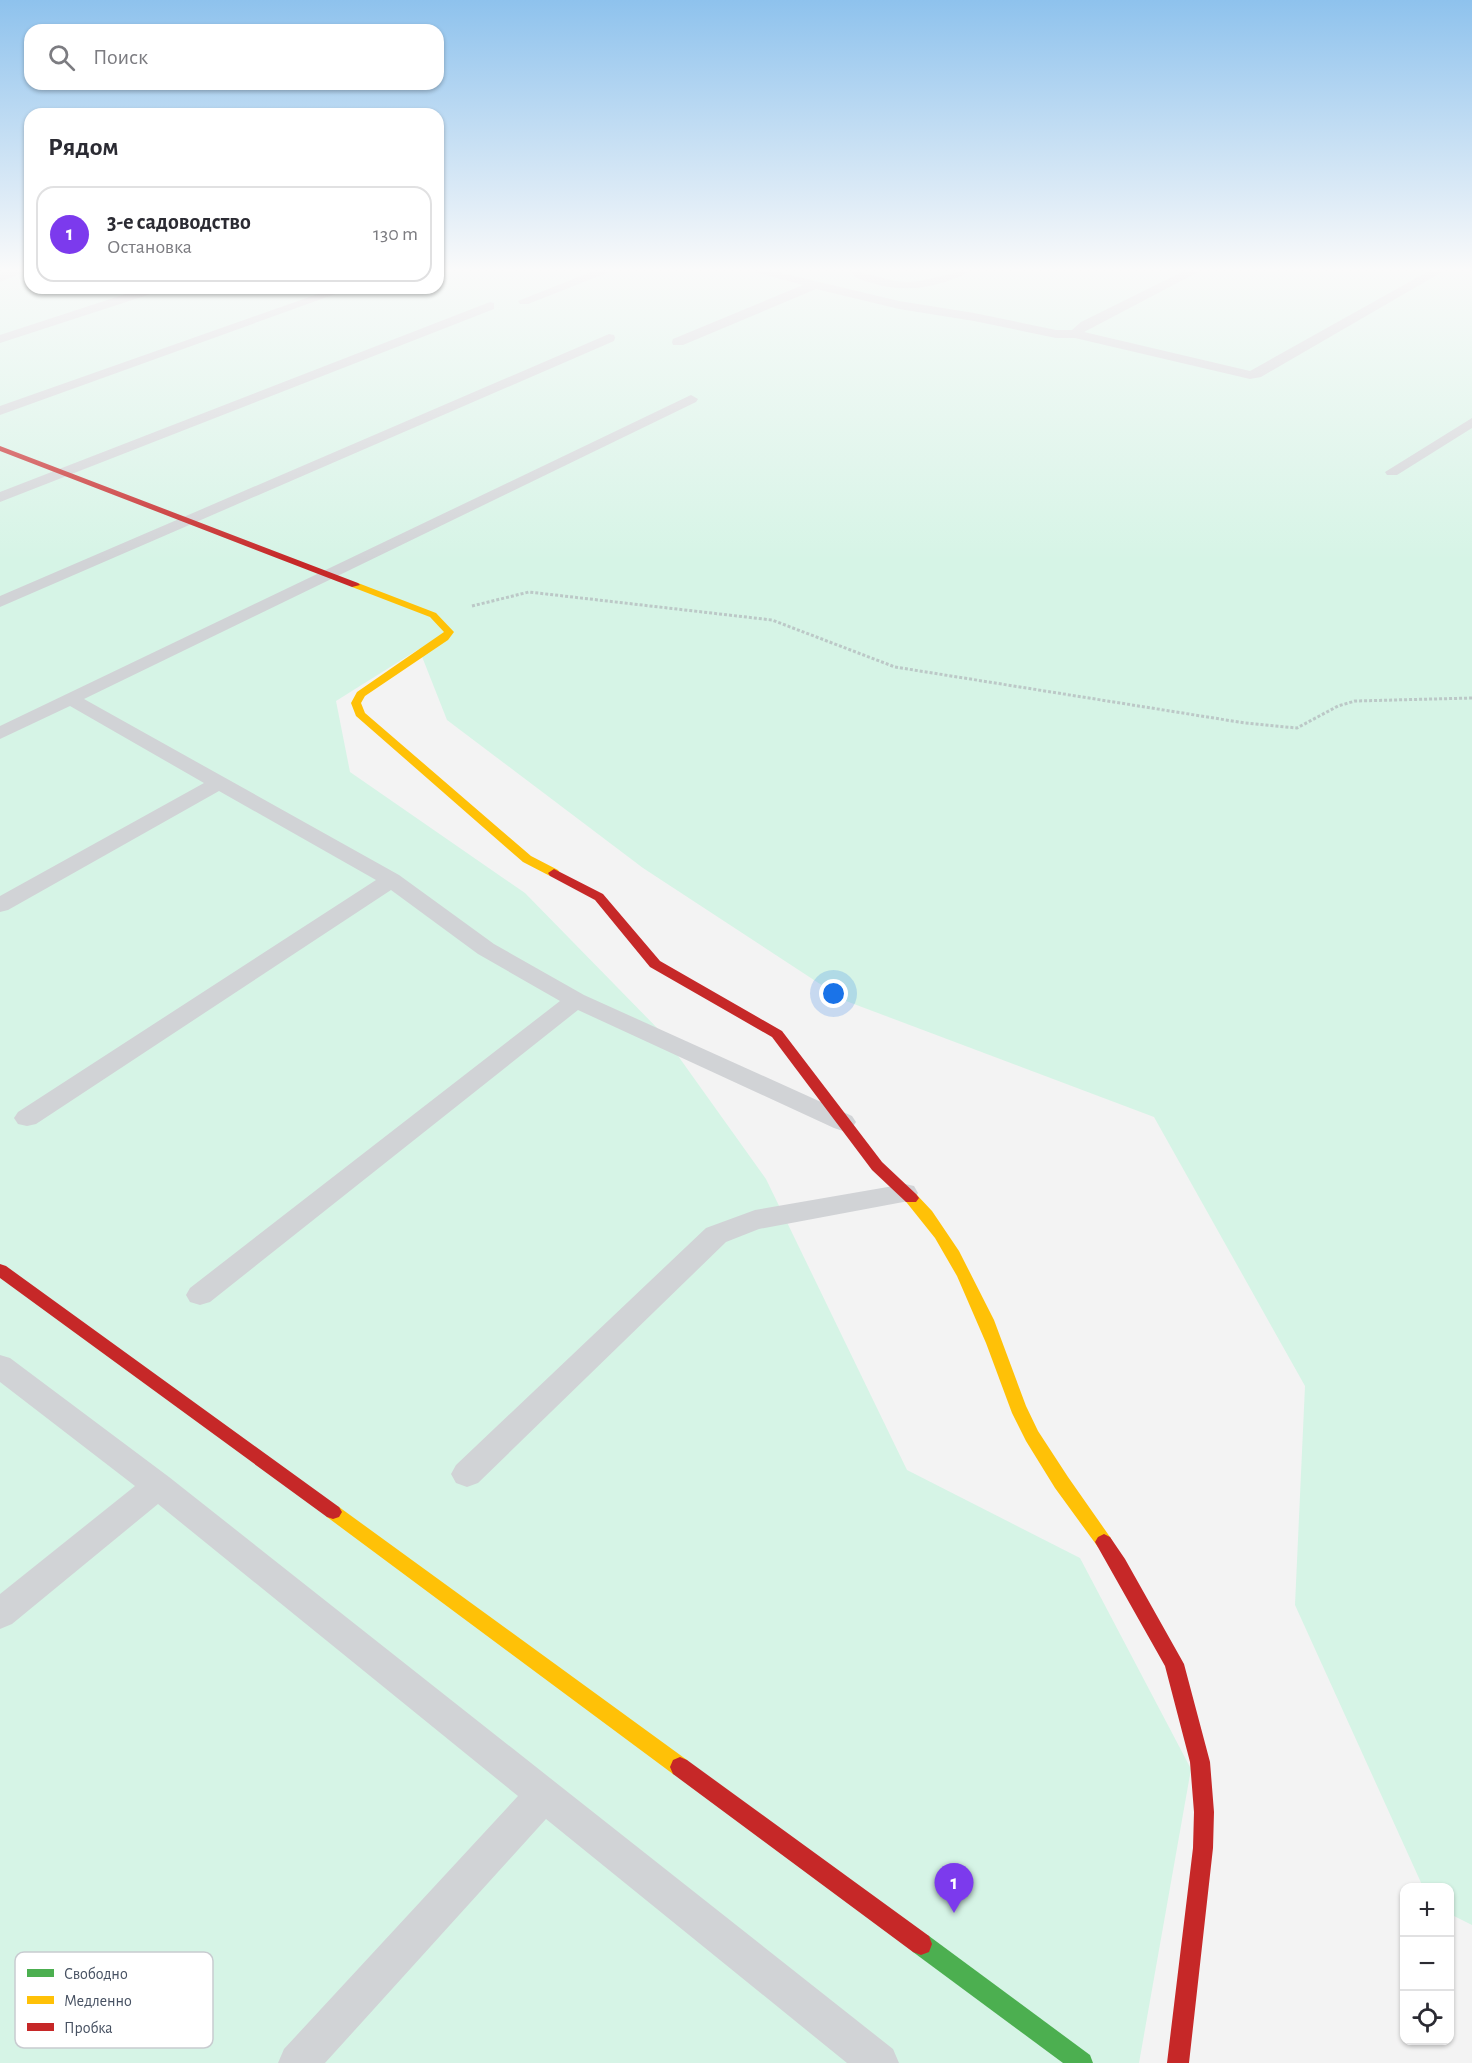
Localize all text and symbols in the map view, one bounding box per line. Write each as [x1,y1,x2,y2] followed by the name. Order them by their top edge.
[24,24,444,90] search box
[45,41,78,74] icon: search
[93,46,148,68] text: Поиск
[48,134,119,160] text: Рядом
[107,211,251,233] text: 3-е садоводство
[66,224,73,244] text: 1
[373,224,418,244] text: 130 m
[107,237,192,257] text: Остановка
[819,979,848,1008] your location
[934,1864,974,1913] pin: 1
[1400,1883,1454,2045] map controls
[1400,1883,1454,1937] button: +
[1400,1937,1454,1991] button: −
[15,1952,213,2048] legend
[64,1966,128,1982] text: Свободно
[1400,1991,1454,2045] button: locate
[64,1993,132,2009] text: Медленно
[64,2020,113,2036] text: Пробка

